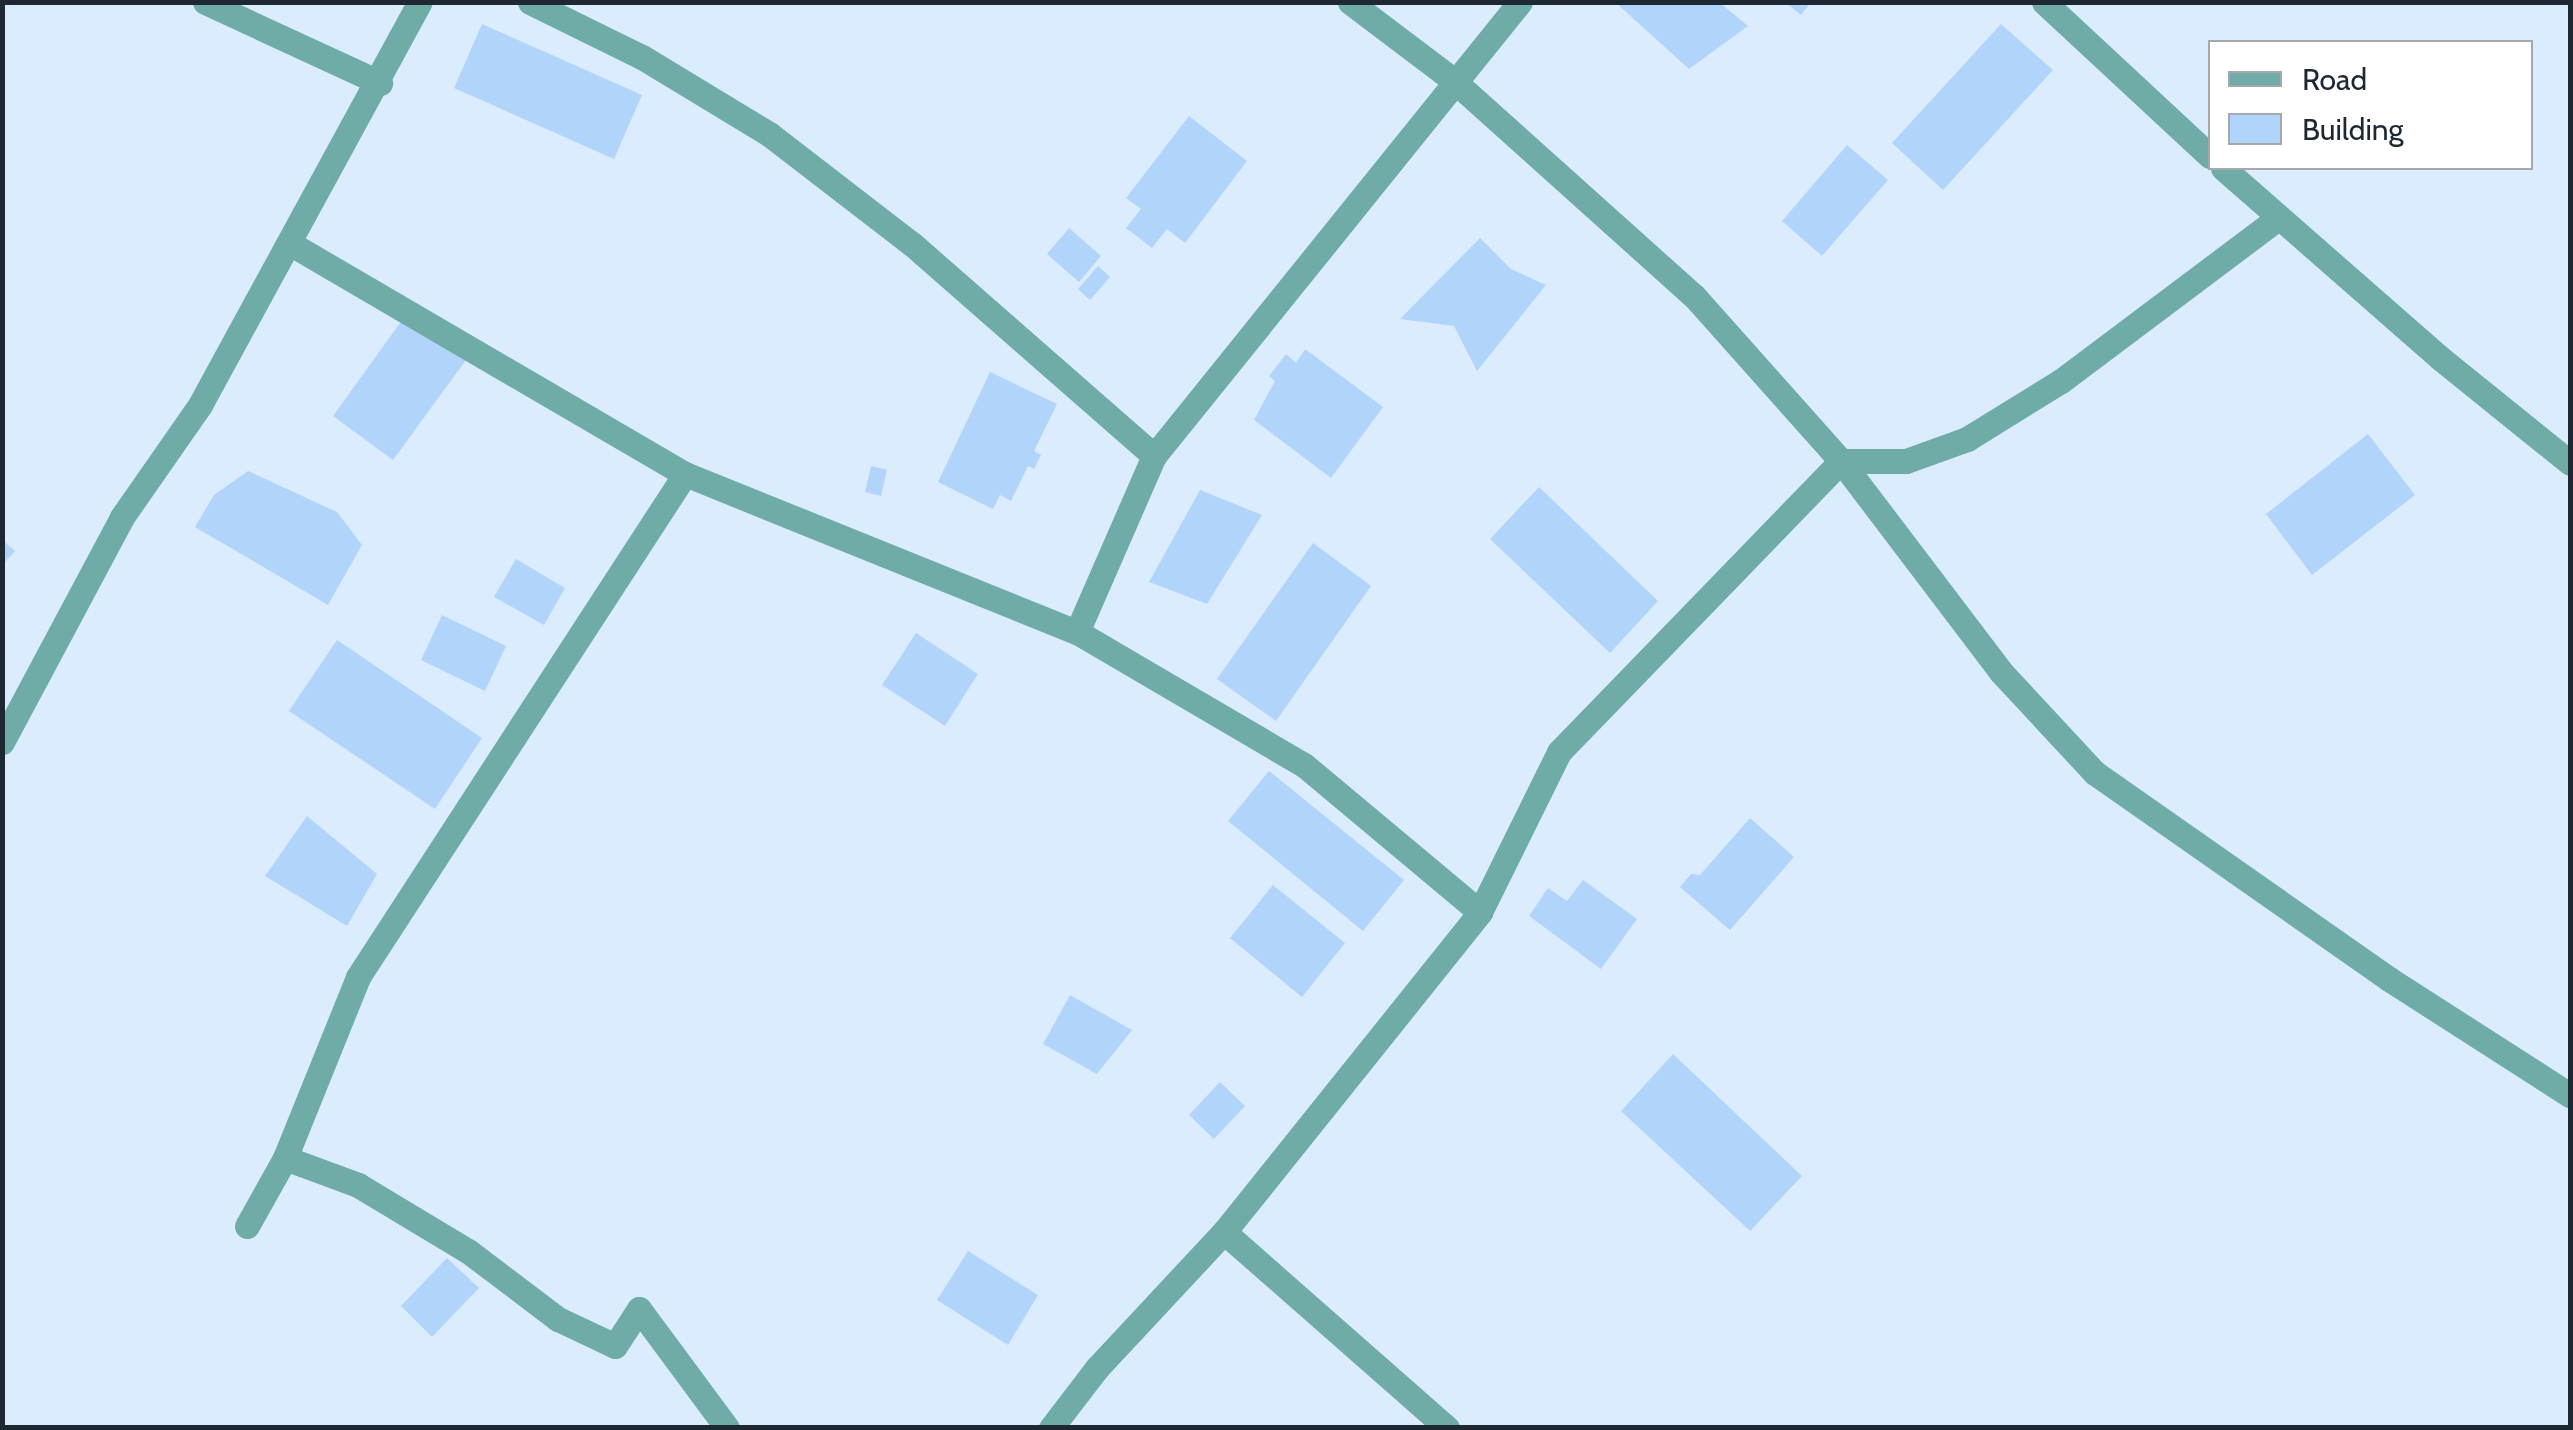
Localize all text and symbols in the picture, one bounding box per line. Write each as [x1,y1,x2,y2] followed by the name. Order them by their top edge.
[2208,40,2533,170] legend
[2302,61,2367,98] text: Road
[2302,111,2404,148] text: Building

